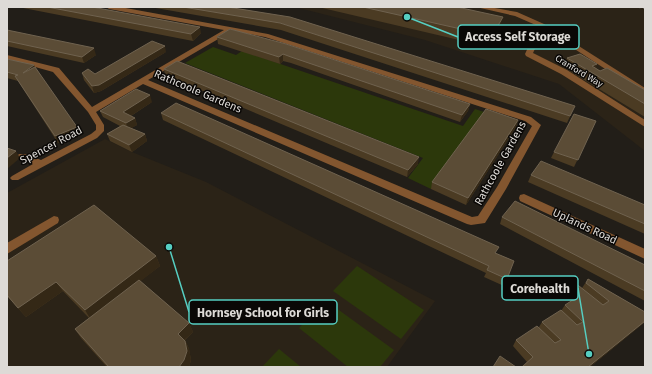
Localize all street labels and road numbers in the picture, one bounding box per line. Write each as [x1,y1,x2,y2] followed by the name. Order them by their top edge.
[553,53,605,89] street label: Cranford Way
[152,67,244,116] street label: Rathcoole Gardens
[472,119,529,207] street label: Rathcoole Gardens
[18,124,85,167] street label: Spencer Road
[551,206,619,247] street label: Uplands Road

